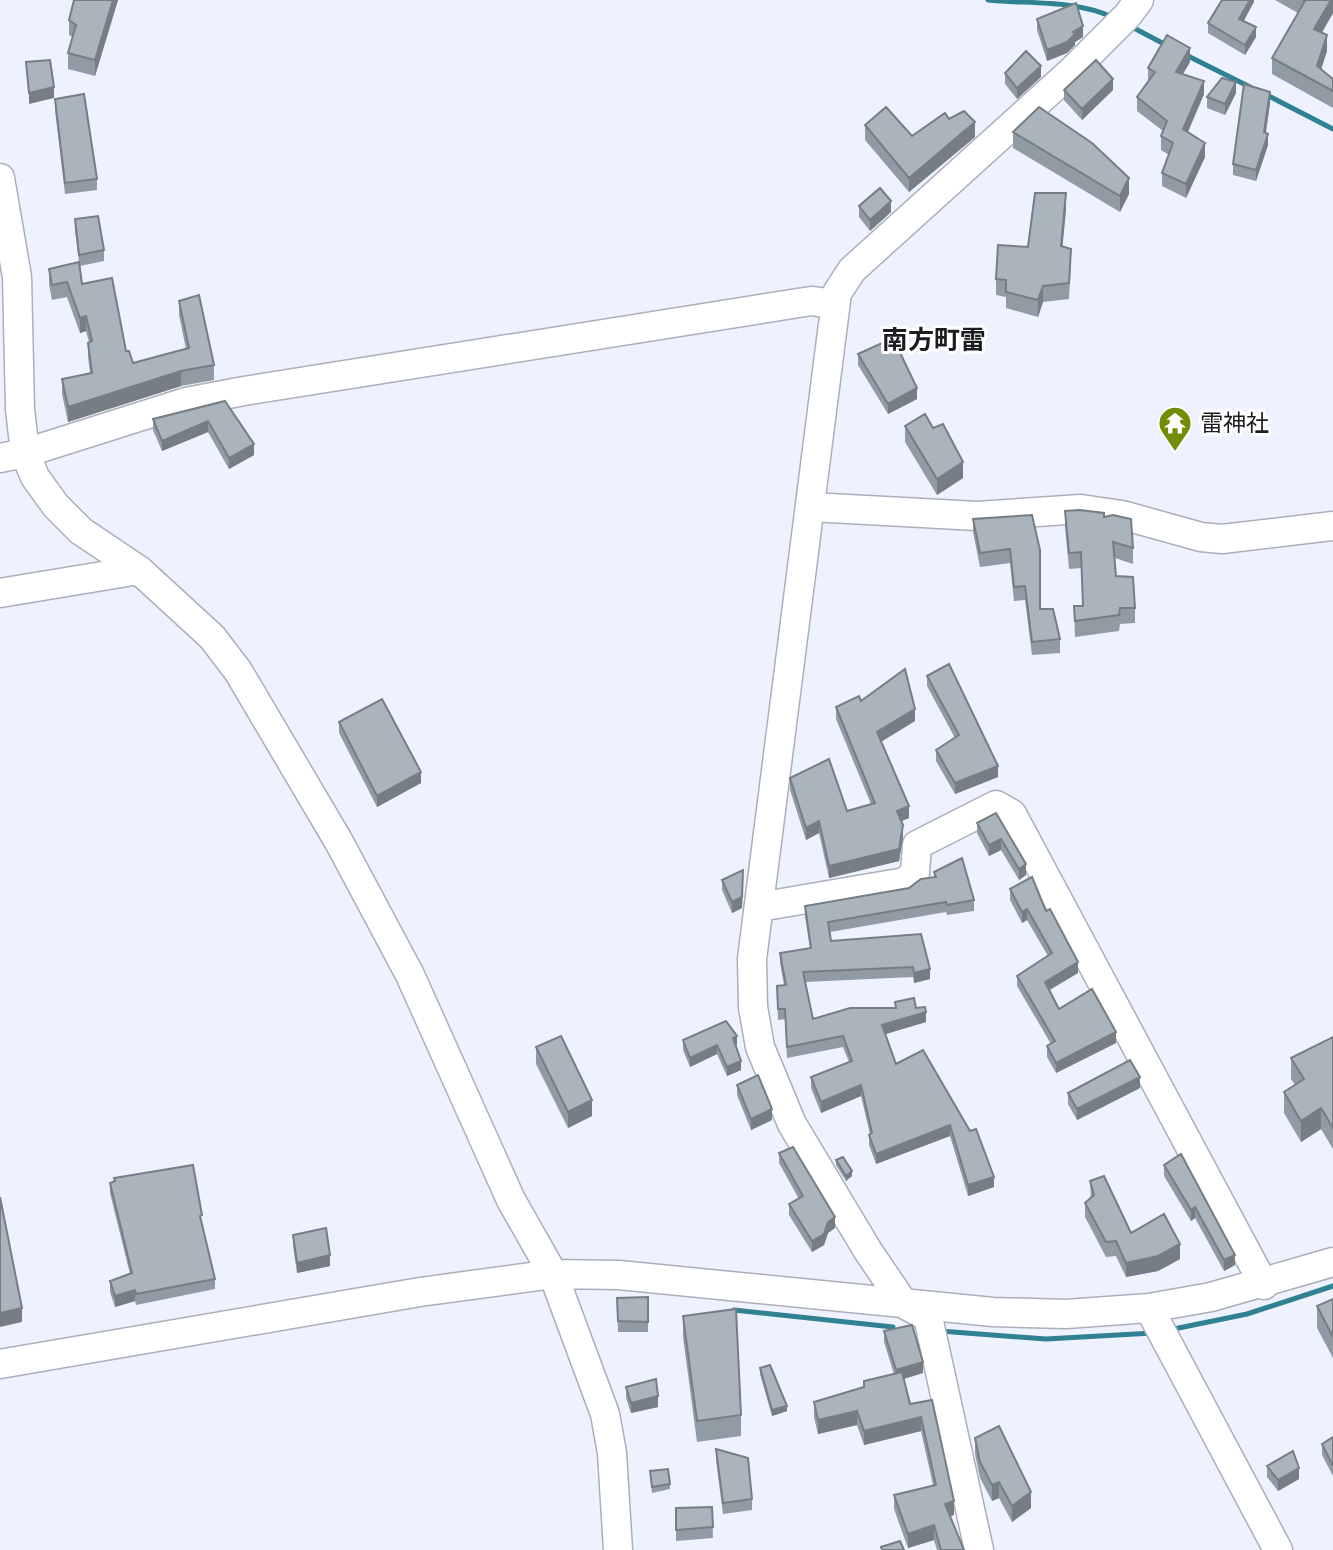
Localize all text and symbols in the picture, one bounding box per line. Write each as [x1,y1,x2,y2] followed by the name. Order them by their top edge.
[882,326,986,359] district label: 南方町雷
[1156,404,1194,453] temple icon: 雷神社
[1200,411,1269,440] place label: 雷神社

